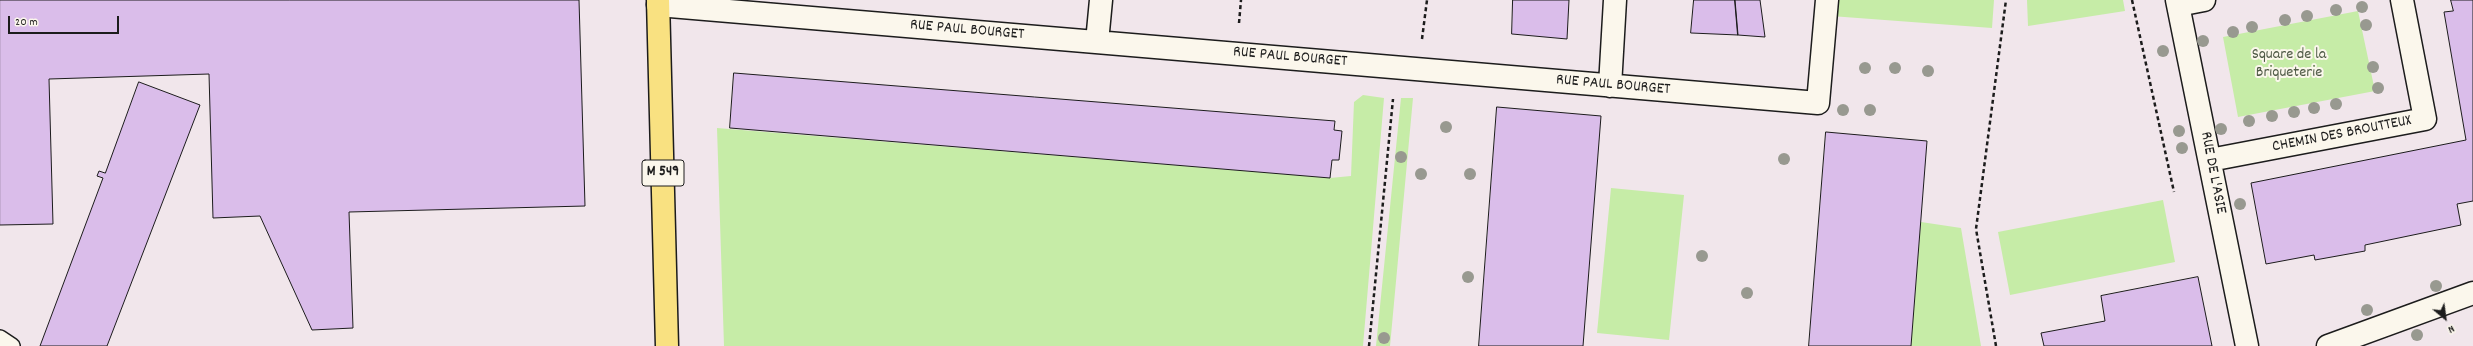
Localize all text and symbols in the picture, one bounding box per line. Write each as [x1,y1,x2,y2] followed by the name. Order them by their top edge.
[10,8,121,34] scale bar
[15,14,38,31] text: 20 m
[909,16,1025,46] street label: RUE PAUL BOURGET
[1232,43,1348,73] street label: RUE PAUL BOURGET
[2252,46,2326,84] park label: Square de la Briqueterie
[1555,71,1671,101] street label: RUE PAUL BOURGET
[2271,112,2413,158] street label: CHEMIN DES BROUTTEUX
[2195,130,2229,216] street label: RUE DE L'ASIE
[642,160,684,186] road number: M 549
[2425,298,2465,338] north arrow
[2445,320,2457,337] text: N

